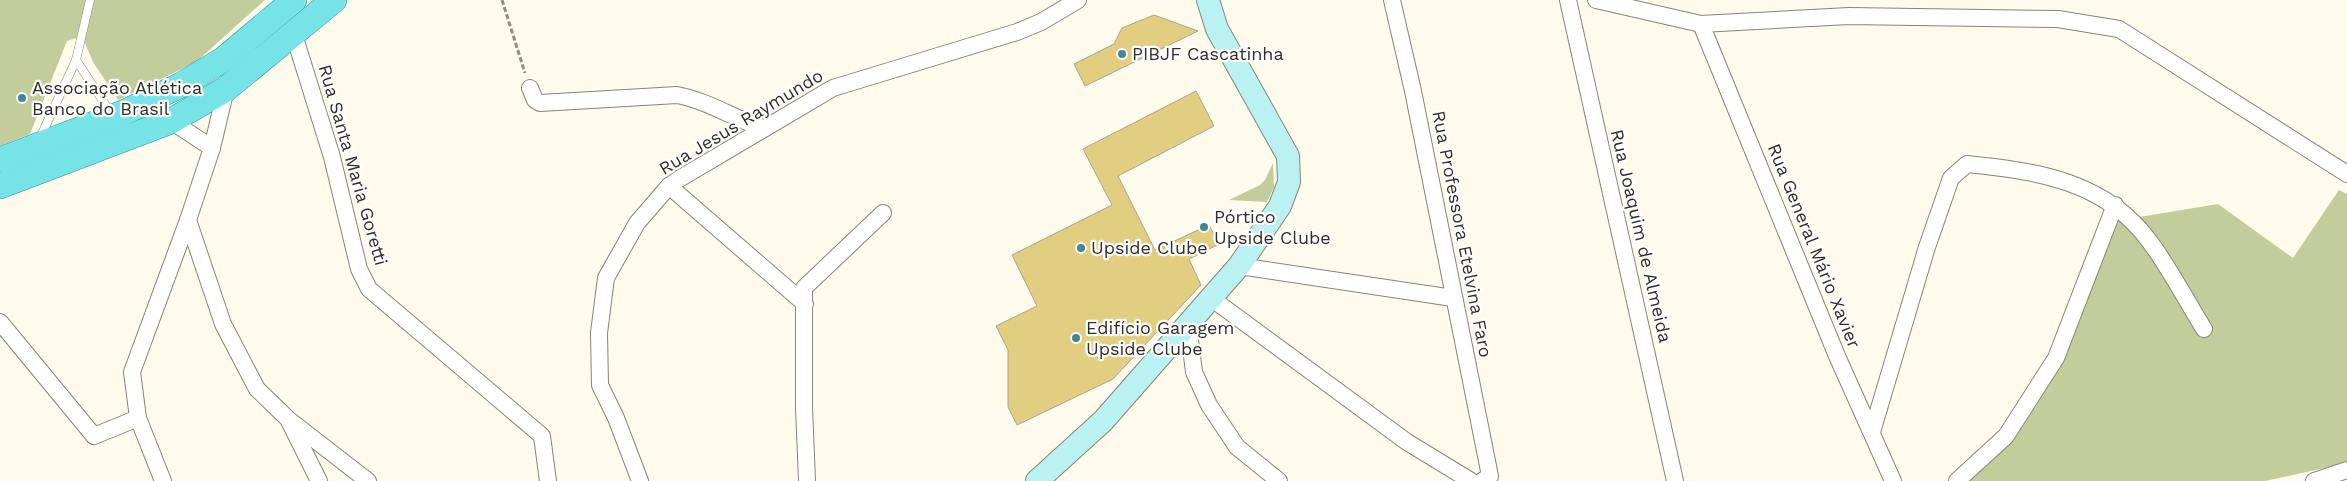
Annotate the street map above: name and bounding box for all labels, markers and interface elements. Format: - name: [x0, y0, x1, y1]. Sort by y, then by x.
- place label: PIBJF Cascatinha: [1132, 43, 1284, 64]
- marker: PIBJF Cascatinha: [1116, 48, 1128, 60]
- street label: Rua Santa Maria Goretti: [315, 62, 392, 268]
- street label: Rua Jesus Raymundo: [655, 64, 826, 179]
- place label: Associação Atlética Banco do Brasil: [32, 77, 202, 119]
- marker: Associação Atlética Banco do Brasil: [16, 92, 28, 104]
- street label: Rua Professora Etelvina Faro: [1428, 109, 1497, 359]
- street label: Rua Joaquim de Almeida: [1607, 127, 1676, 345]
- street label: Rua General Mário Xavier: [1764, 140, 1865, 351]
- place label: Pórtico Upside Clube: [1214, 206, 1331, 248]
- marker: Pórtico Upside Clube: [1198, 221, 1210, 233]
- place label: Upside Clube: [1091, 237, 1208, 258]
- marker: Upside Clube: [1075, 242, 1087, 254]
- place label: Edifício Garagem Upside Clube: [1086, 317, 1235, 359]
- marker: Edifício Garagem Upside Clube: [1070, 332, 1082, 344]

